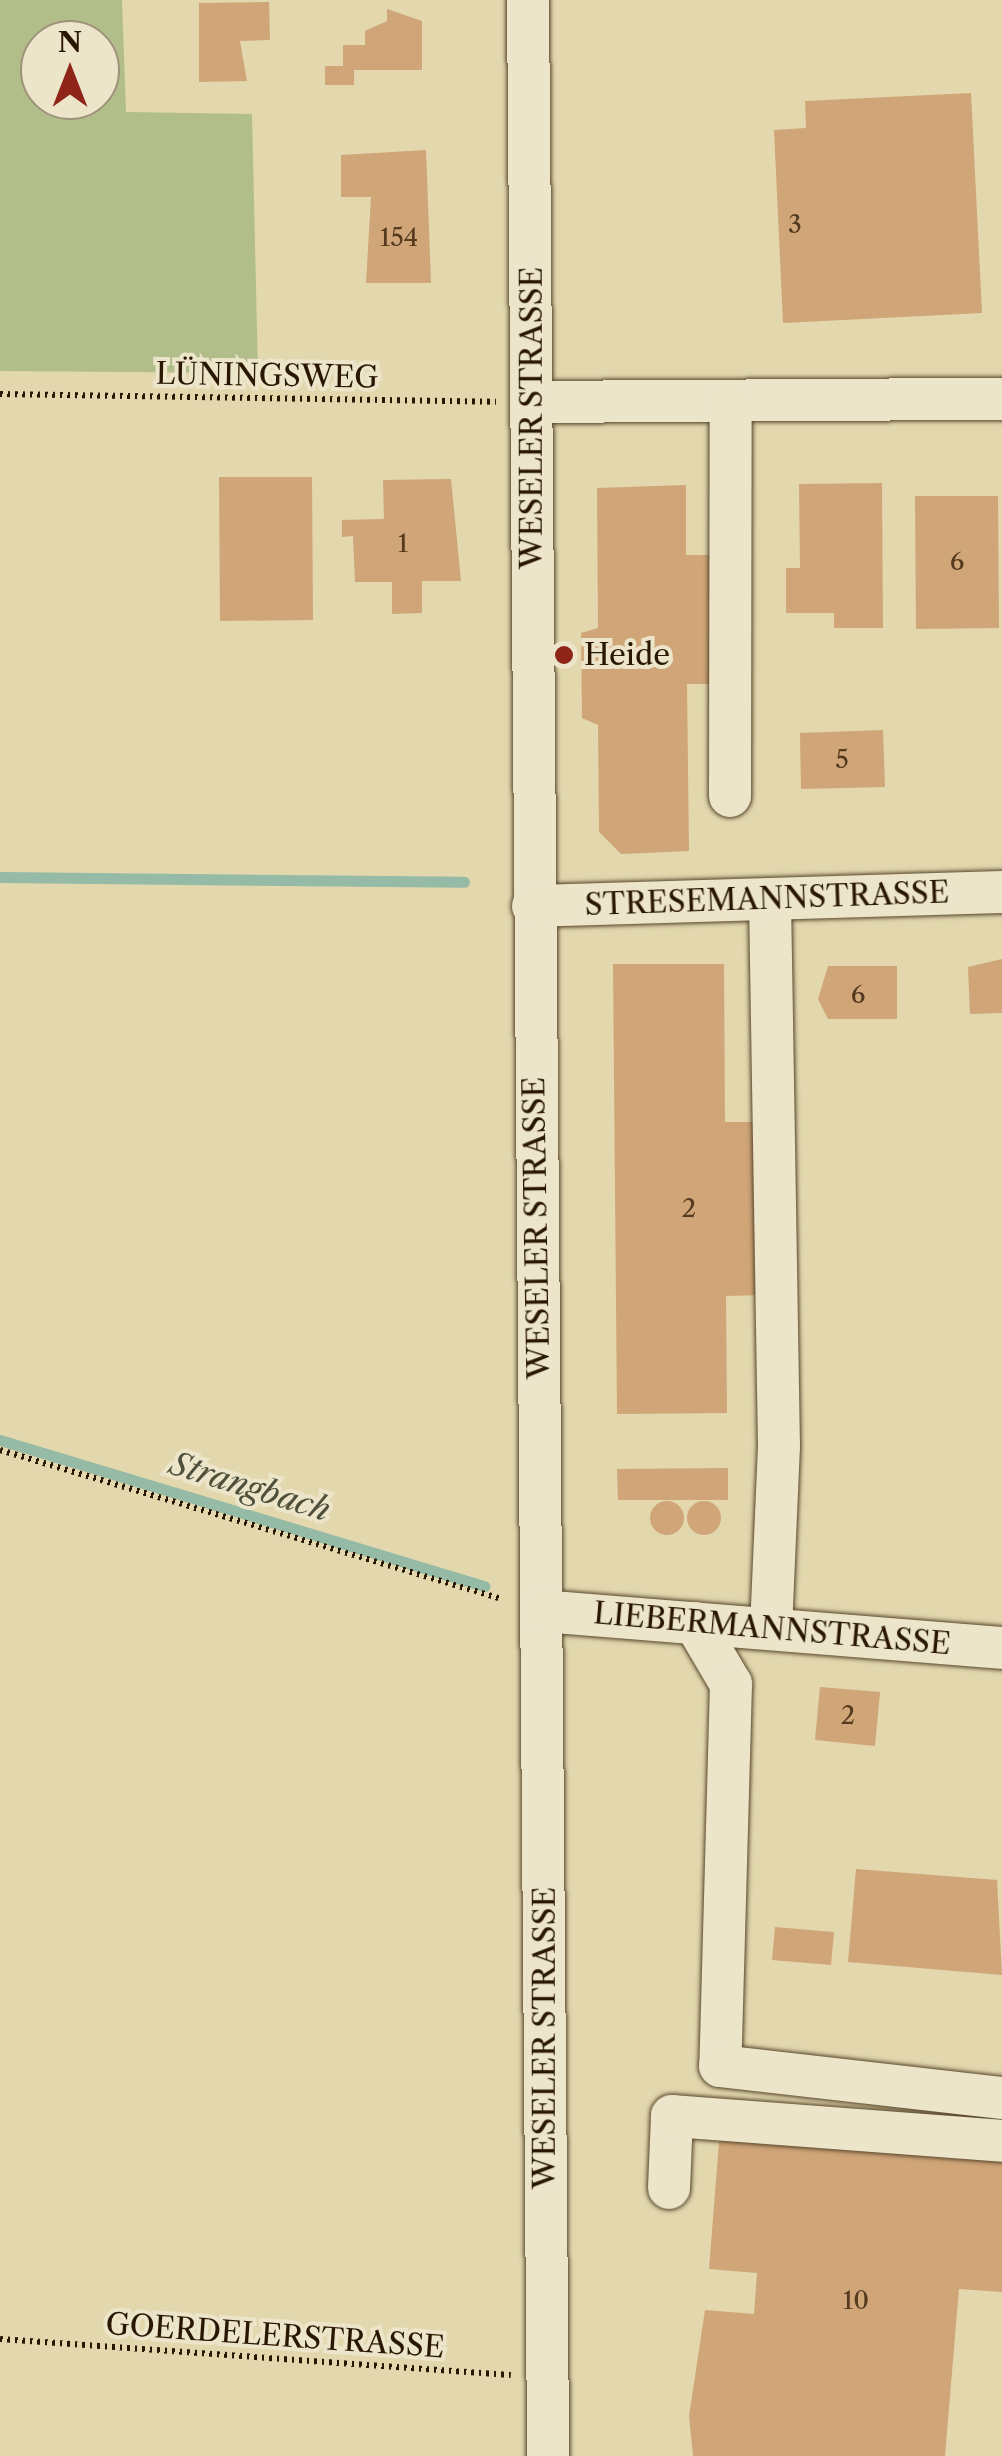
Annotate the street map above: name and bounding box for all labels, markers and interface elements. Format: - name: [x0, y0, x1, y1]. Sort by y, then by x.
- north arrow: [20, 20, 120, 120]
- text: N: [58, 25, 82, 59]
- house number: 3: [788, 210, 802, 240]
- house number: 154: [380, 223, 418, 253]
- street label: WESELER STRASSE: [514, 266, 550, 570]
- street label: LÜNINGSWEG: [155, 356, 379, 396]
- house number: 1: [398, 529, 408, 559]
- house number: 6: [950, 547, 964, 577]
- place label: Heide: [584, 637, 670, 673]
- marker: Heide: [553, 644, 575, 666]
- house number: 5: [835, 745, 849, 775]
- street label: STRESEMANNSTRASSE: [584, 875, 950, 923]
- house number: 6: [851, 980, 865, 1010]
- street label: WESELER STRASSE: [516, 1076, 558, 1380]
- house number: 2: [682, 1194, 696, 1224]
- water label: Strangbach: [165, 1444, 335, 1530]
- street label: LIEBERMANNSTRASSE: [592, 1595, 952, 1663]
- house number: 2: [841, 1701, 855, 1731]
- street label: WESELER STRASSE: [527, 1886, 563, 2190]
- house number: 10: [843, 2286, 869, 2316]
- street label: GOERDELERSTRASSE: [104, 2306, 446, 2366]

